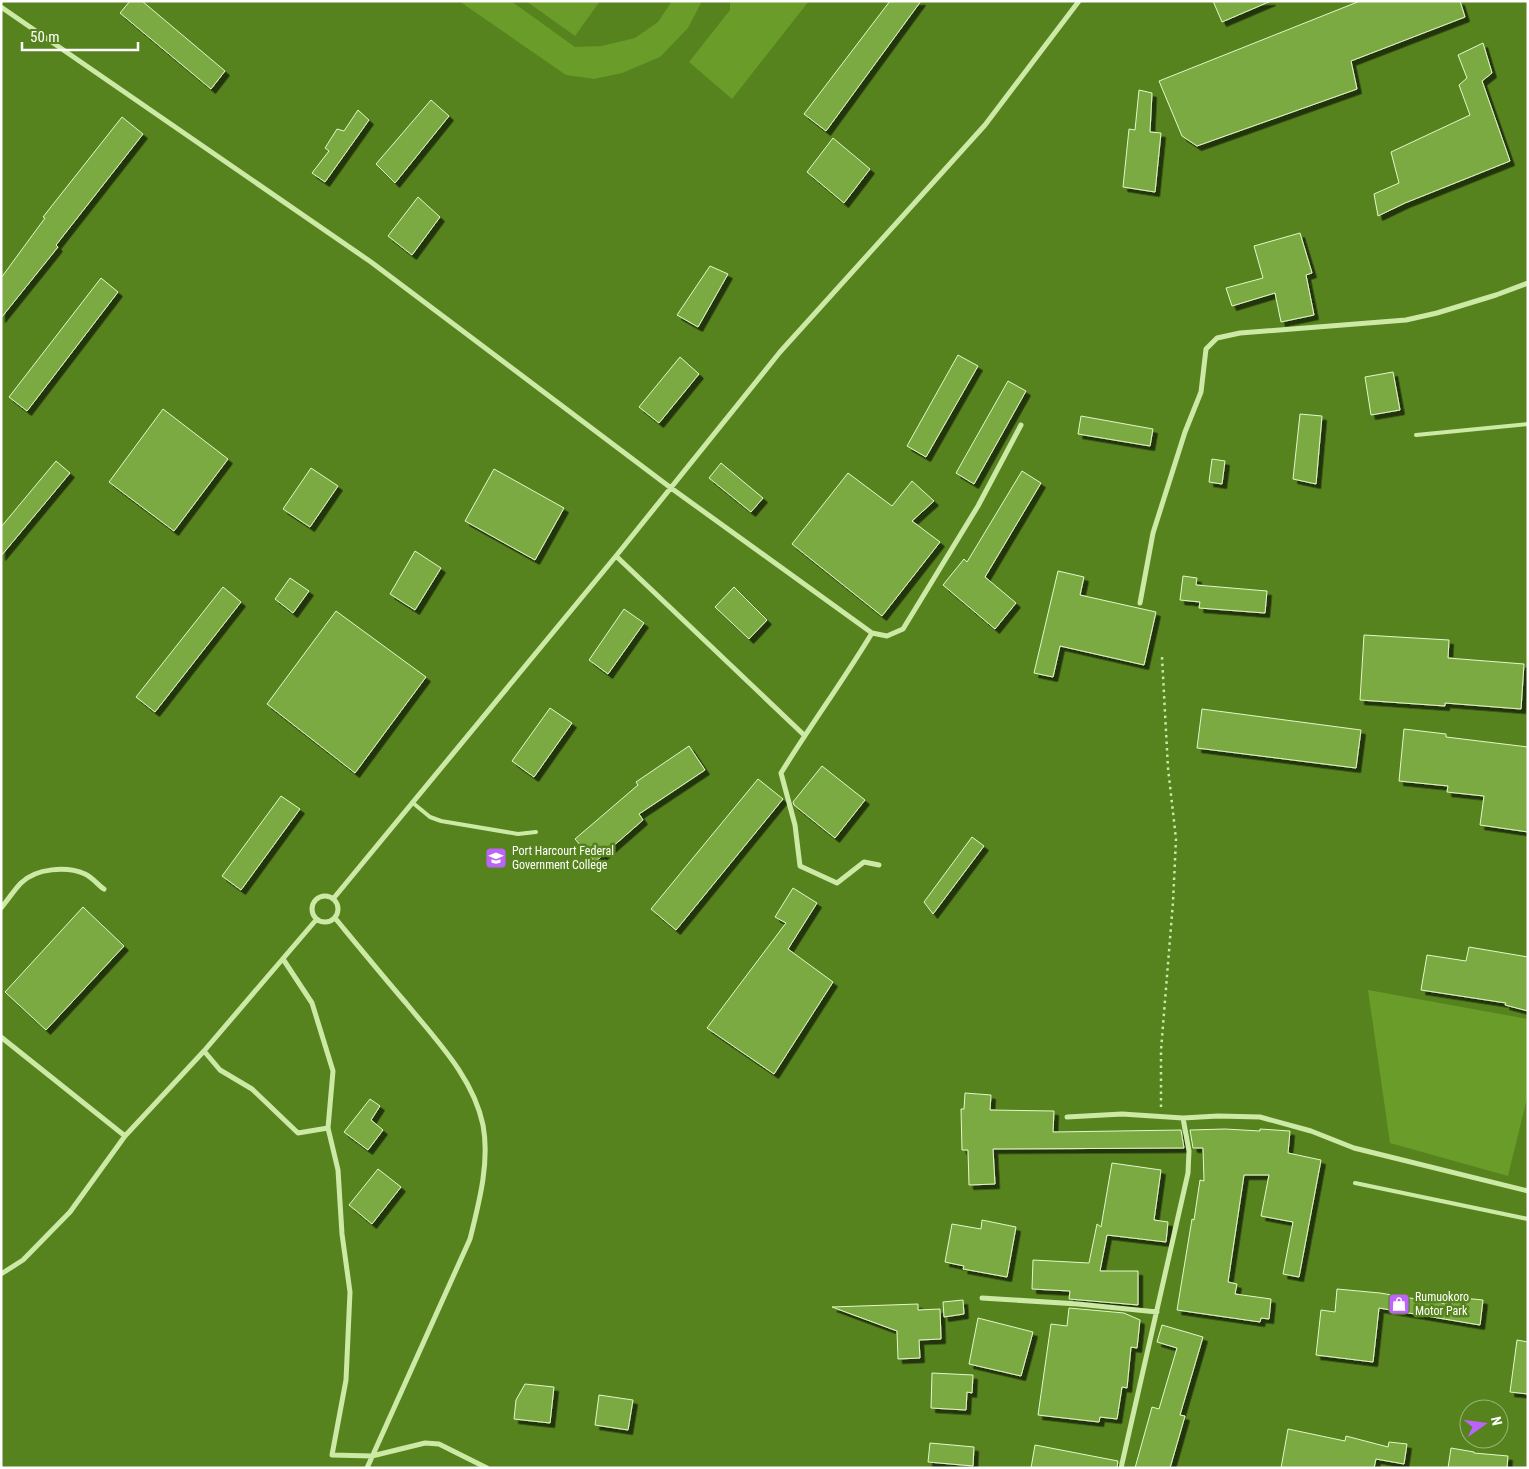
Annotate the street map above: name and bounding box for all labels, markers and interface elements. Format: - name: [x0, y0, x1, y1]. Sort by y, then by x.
- scale bar: [22, 20, 139, 52]
- text: 50 m: [30, 28, 60, 46]
- place label: Port Harcourt Federal Government College: [512, 844, 614, 872]
- school or university icon: Port Harcourt Federal Government College: [484, 846, 508, 870]
- place label: Rumuokoro Motor Park: [1415, 1290, 1469, 1318]
- shop icon: Rumuokoro Motor Park: [1387, 1292, 1411, 1316]
- north arrow: [1459, 1399, 1509, 1449]
- text: N: [1488, 1415, 1505, 1427]

